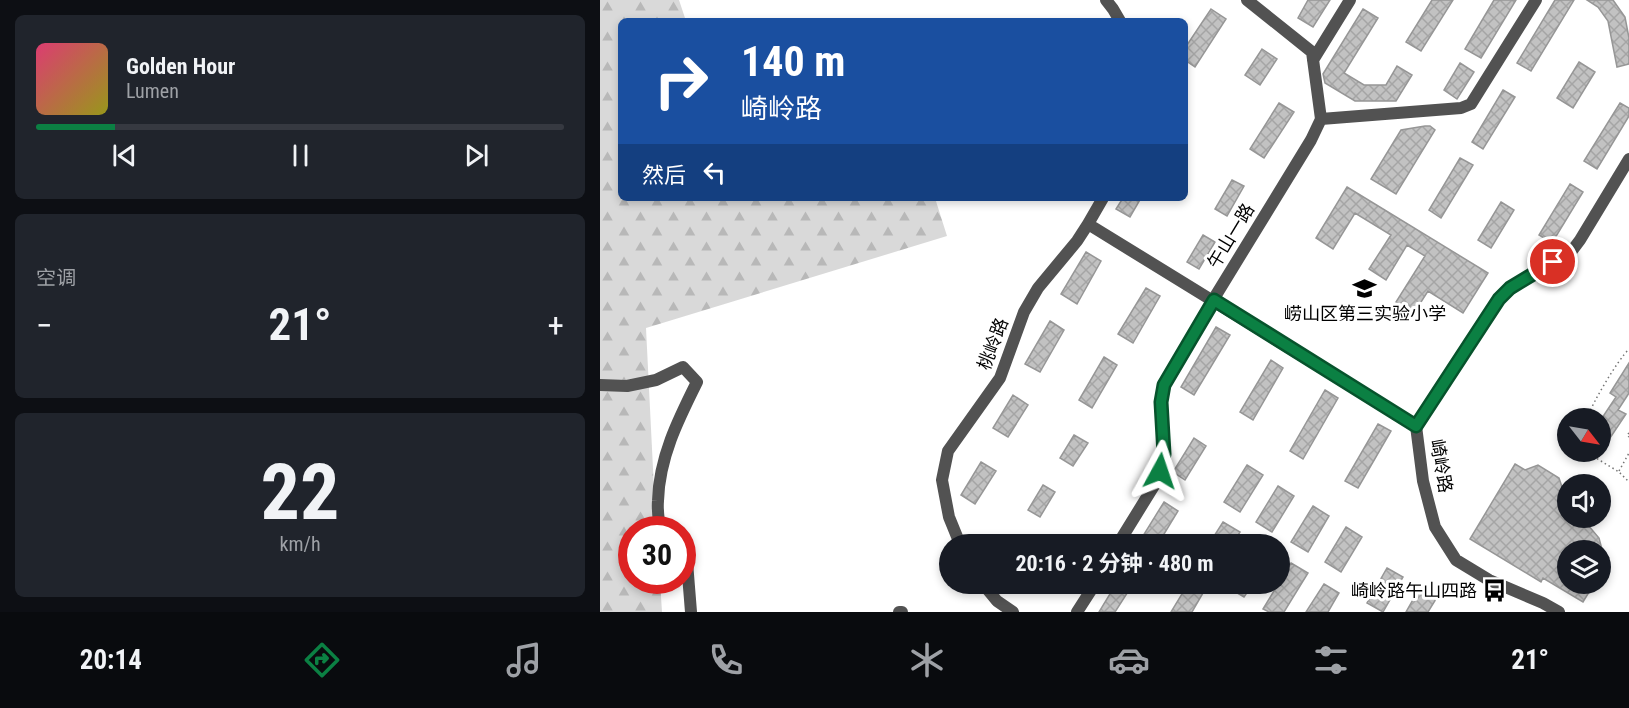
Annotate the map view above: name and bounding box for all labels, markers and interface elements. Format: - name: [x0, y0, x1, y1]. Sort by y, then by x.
- text: 140 m: [741, 37, 846, 86]
- icon: right: [642, 42, 720, 120]
- text: Golden Hour: [126, 54, 235, 79]
- text: Lumen: [126, 79, 179, 103]
- text: 崎岭路: [741, 93, 822, 125]
- icon: previous: [108, 139, 141, 172]
- icon: pause: [284, 139, 317, 172]
- icon: next: [460, 139, 493, 172]
- icon: left: [698, 156, 731, 189]
- text: 然后: [642, 163, 686, 188]
- street label: 午山一路: [1203, 199, 1258, 272]
- pin: [1527, 236, 1578, 287]
- icon: arrive: [1536, 245, 1569, 278]
- text: 空调: [36, 266, 76, 290]
- school or university icon: 崂山区第三实验小学: [1352, 275, 1378, 301]
- text: 21°: [269, 298, 332, 351]
- place label: 崂山区第三实验小学: [1284, 303, 1446, 324]
- text: −: [36, 306, 53, 345]
- text: +: [548, 306, 564, 345]
- street label: 桃岭路: [973, 315, 1012, 373]
- north arrow: [1557, 408, 1611, 462]
- map controls: [1557, 408, 1611, 594]
- street label: 崎岭路: [1426, 438, 1457, 494]
- position arrow: [1128, 439, 1192, 503]
- text: 22: [261, 447, 339, 538]
- button: sound: [1557, 474, 1611, 528]
- speed limit sign: 30: [618, 516, 696, 594]
- text: km/h: [279, 532, 321, 556]
- button: layers: [1557, 540, 1611, 594]
- text: 20:16 · 2 分钟 · 480 m: [1015, 551, 1214, 576]
- bus stop icon: 崎岭路午山四路: [1482, 578, 1508, 604]
- place label: 崎岭路午山四路: [1351, 580, 1477, 601]
- icon: directions: [301, 639, 343, 681]
- icon: music: [503, 639, 545, 681]
- icon: phone: [705, 639, 747, 681]
- icon: climate: [906, 639, 948, 681]
- icon: car: [1108, 639, 1150, 681]
- icon: filters: [1310, 639, 1352, 681]
- text: 20:14: [80, 644, 142, 676]
- text: 21°: [1511, 644, 1549, 676]

